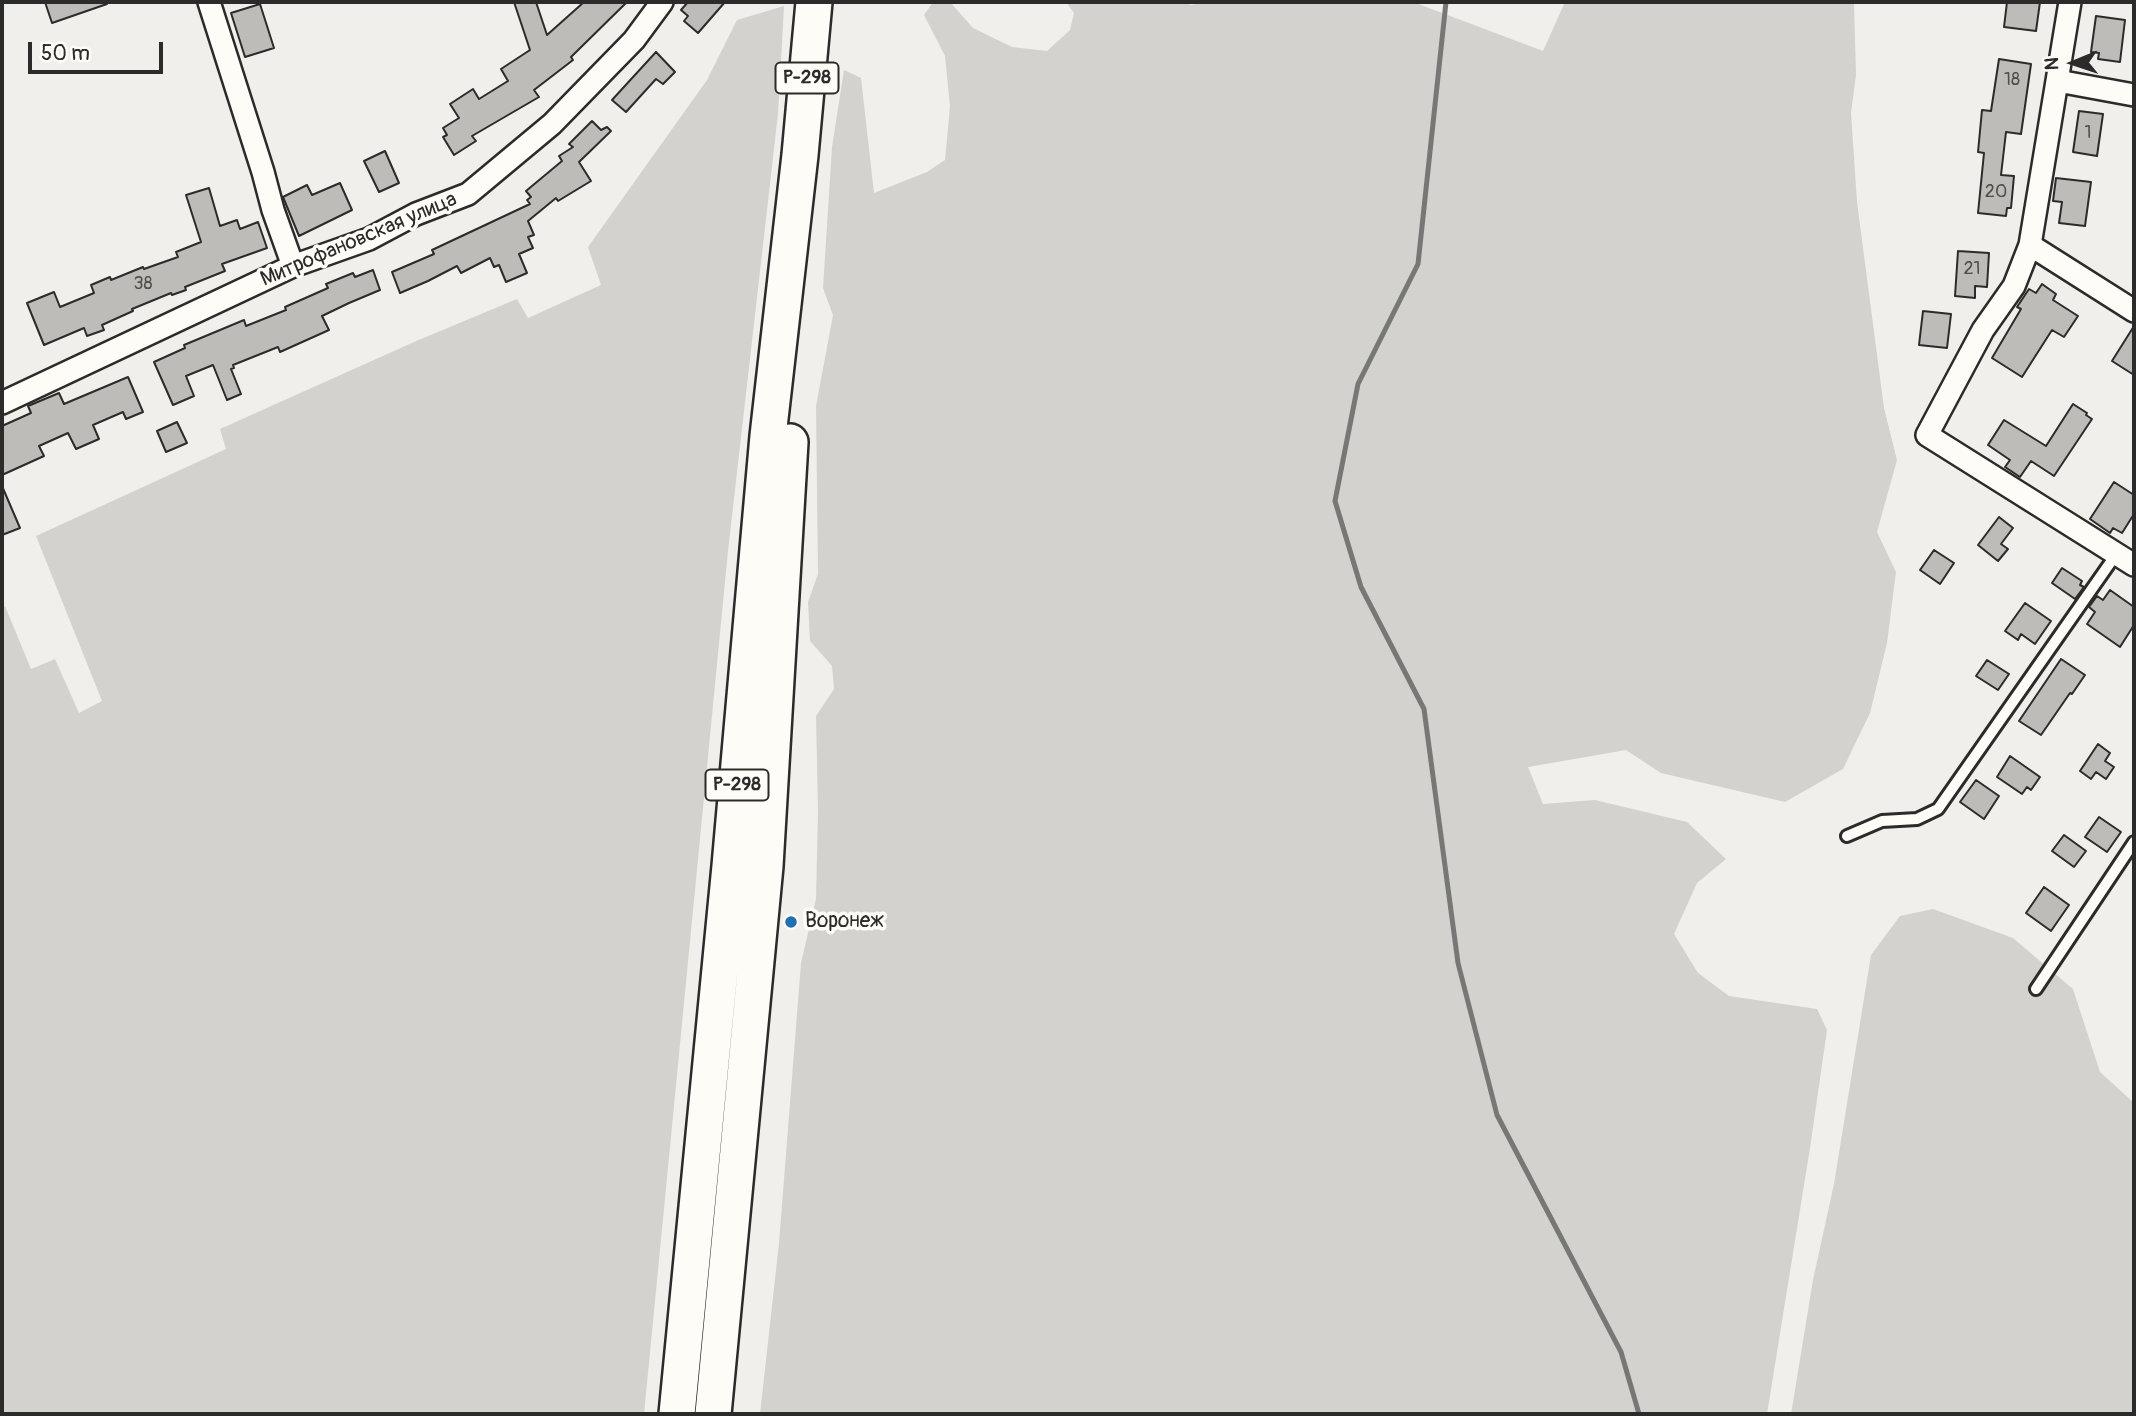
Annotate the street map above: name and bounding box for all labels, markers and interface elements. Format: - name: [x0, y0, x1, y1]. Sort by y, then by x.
- scale bar: [32, 28, 166, 72]
- north arrow: [2038, 28, 2108, 98]
- text: 50 m: [41, 40, 90, 67]
- text: N: [2040, 57, 2064, 71]
- road number: Р-298: [776, 62, 838, 94]
- house number: 18: [2004, 69, 2020, 91]
- house number: 1: [2084, 122, 2092, 144]
- house number: 20: [1985, 181, 2007, 203]
- street label: Митрофановская улица: [257, 187, 461, 293]
- house number: 21: [1963, 258, 1981, 280]
- house number: 38: [133, 273, 153, 295]
- road number: Р-298: [706, 770, 768, 800]
- place label: Воронеж: [805, 909, 884, 935]
- marker: Воронеж: [783, 914, 799, 930]

